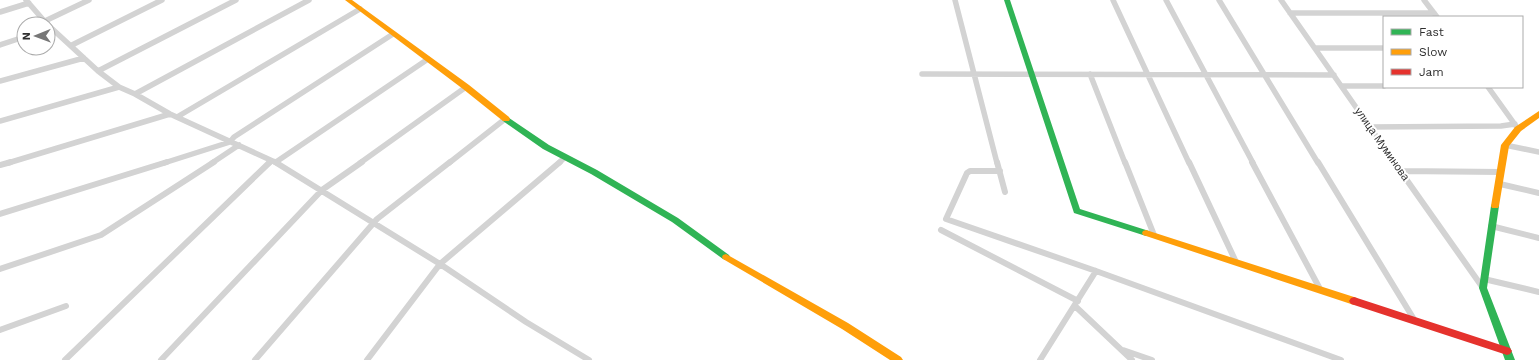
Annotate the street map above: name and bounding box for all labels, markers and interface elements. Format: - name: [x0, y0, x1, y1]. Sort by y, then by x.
- north arrow: [16, 16, 56, 56]
- legend: [1383, 16, 1523, 88]
- text: Fast: [1419, 25, 1444, 39]
- text: N: [20, 32, 33, 40]
- text: Slow: [1419, 45, 1447, 59]
- text: Jam: [1419, 65, 1444, 79]
- street label: улица Муминова: [1352, 105, 1413, 184]

